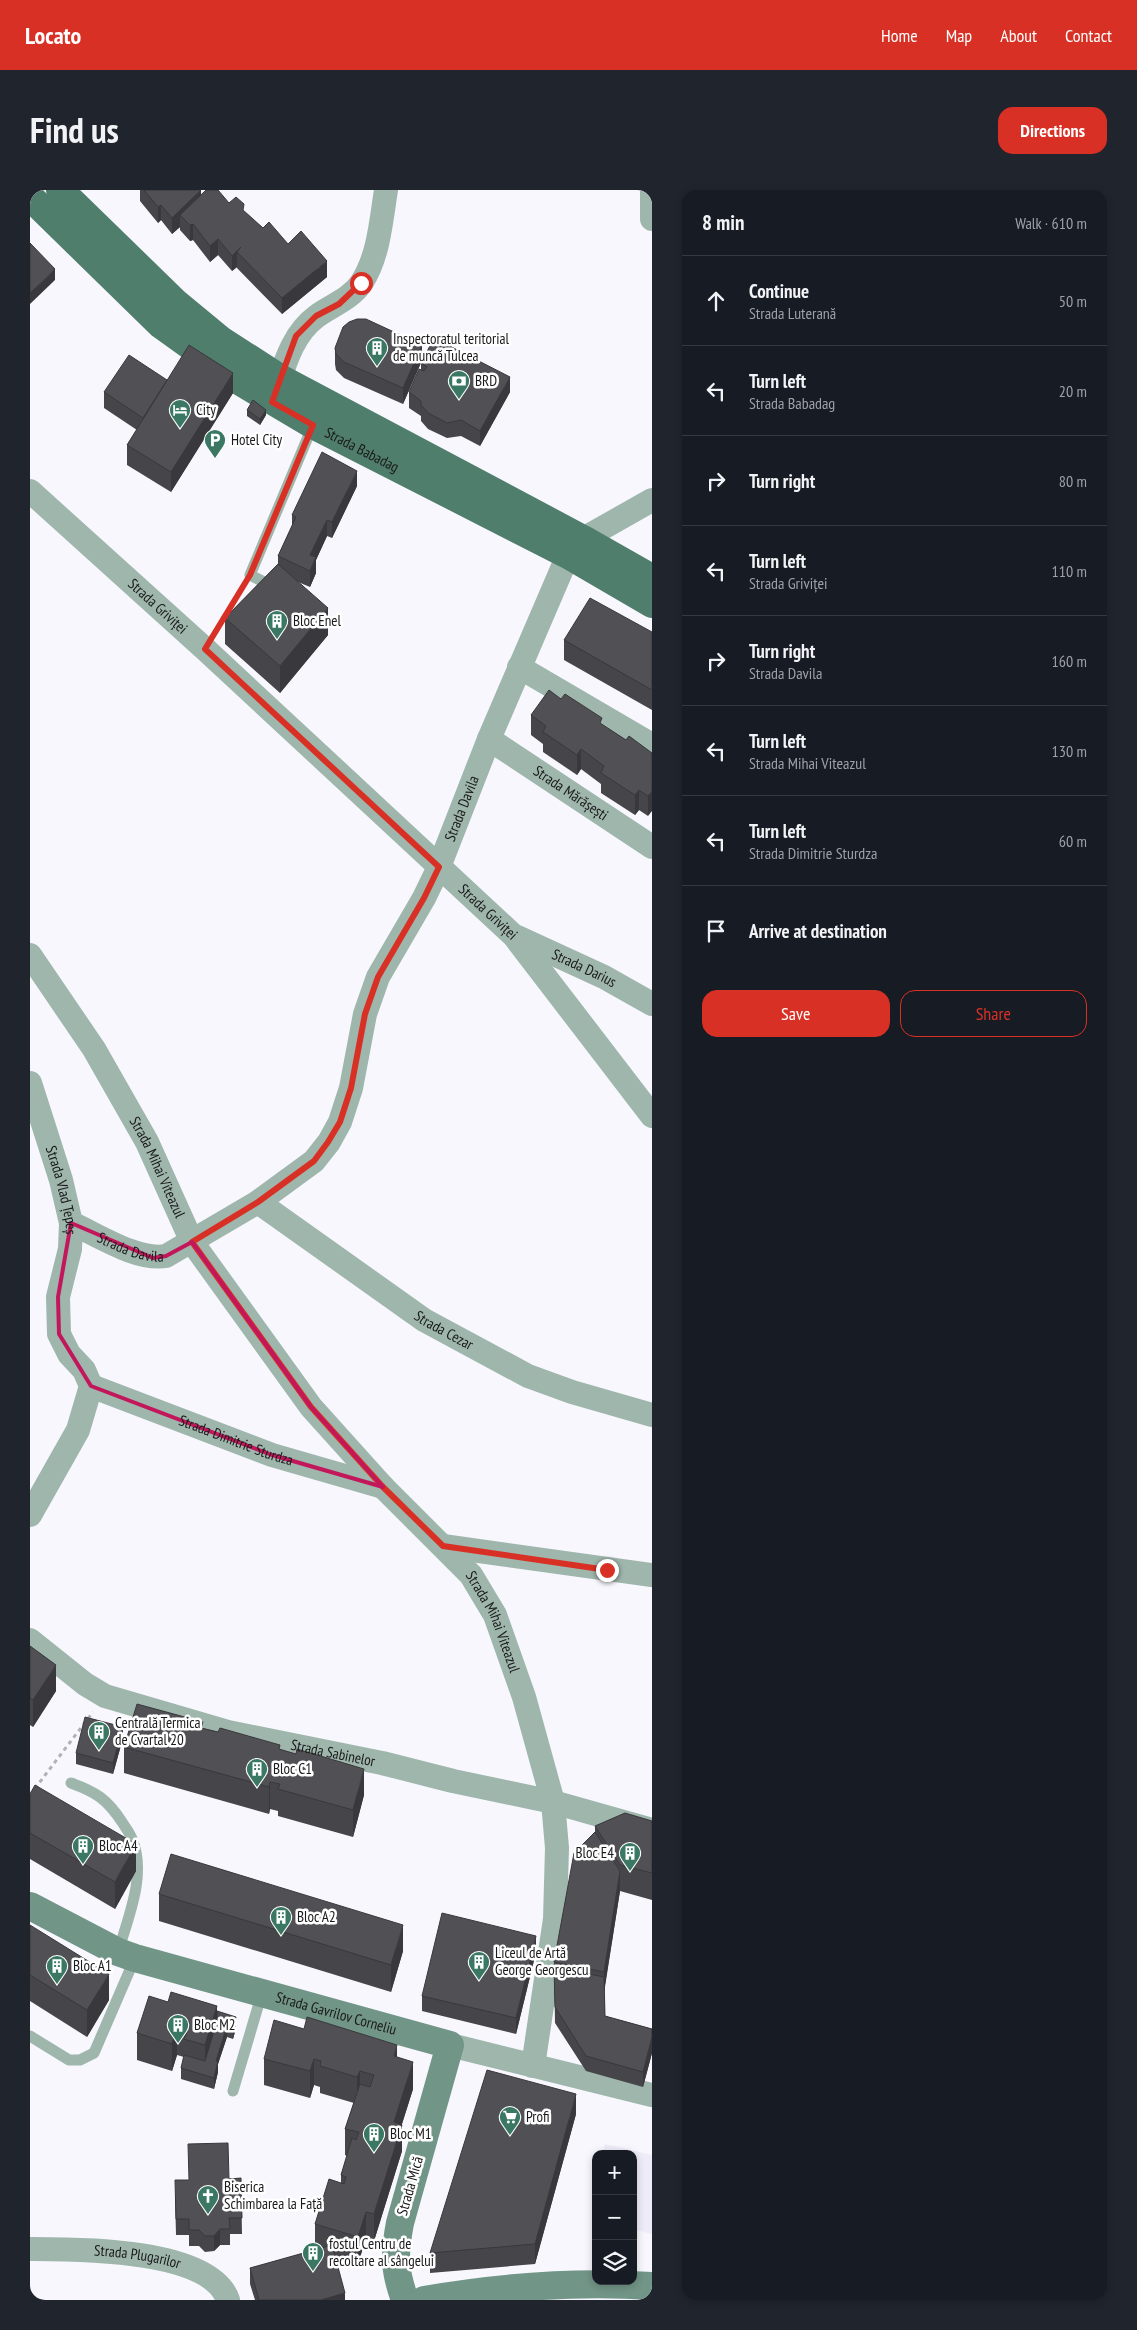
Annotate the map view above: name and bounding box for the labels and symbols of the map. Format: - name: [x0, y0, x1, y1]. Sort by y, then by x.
- route start: [350, 272, 373, 295]
- place label: Inspectoratul teritorial de muncă Tulcea: [393, 329, 509, 365]
- building icon: Inspectoratul teritorial de muncă Tulcea: [365, 336, 389, 367]
- bank icon: BRD: [447, 369, 471, 400]
- place label: BRD: [475, 371, 497, 390]
- hotel icon: City: [168, 398, 192, 429]
- place label: City: [196, 400, 216, 419]
- street label: Strada Babadag: [322, 423, 402, 476]
- parking icon: Hotel City: [203, 428, 227, 459]
- place label: Hotel City: [231, 430, 283, 449]
- street label: Strada Griviței: [124, 574, 192, 638]
- building icon: Bloc Enel: [265, 609, 289, 640]
- place label: Bloc Enel: [293, 611, 341, 630]
- street label: Strada Mărășești: [530, 761, 612, 824]
- street label: Strada Davila: [440, 773, 483, 844]
- street label: Strada Griviței: [455, 879, 522, 944]
- street label: Strada Darius: [549, 944, 620, 991]
- street label: Strada Mihai Viteazul: [125, 1113, 190, 1221]
- street label: Strada Vlad Țepeș: [42, 1143, 81, 1235]
- street label: Strada Davila: [94, 1228, 164, 1266]
- street label: Strada Cezar: [411, 1306, 478, 1354]
- street label: Strada Dimitrie Sturdza: [176, 1410, 296, 1470]
- route end: [596, 1559, 619, 1582]
- street label: Strada Mihai Viteazul: [462, 1567, 525, 1675]
- place label: Centrală Termica de Cvartal 20: [115, 1713, 201, 1749]
- building icon: Centrală Termica de Cvartal 20: [87, 1720, 111, 1751]
- street label: Strada Sabinelor: [289, 1735, 378, 1771]
- building icon: Bloc C1: [245, 1757, 269, 1788]
- place label: Bloc C1: [273, 1759, 312, 1778]
- building icon: Bloc A4: [71, 1834, 95, 1865]
- place label: Bloc A4: [99, 1836, 138, 1855]
- building icon: Bloc E4: [618, 1841, 642, 1872]
- place label: Bloc E4: [576, 1843, 614, 1862]
- building icon: Bloc A2: [269, 1905, 293, 1936]
- place label: Bloc A2: [297, 1907, 336, 1926]
- place label: Liceul de Artă George Georgescu: [495, 1943, 589, 1979]
- building icon: Liceul de Artă George Georgescu: [467, 1950, 491, 1981]
- building icon: Bloc A1: [45, 1954, 69, 1985]
- place label: Bloc A1: [73, 1956, 112, 1975]
- street label: Strada Gavrilov Corneliu: [274, 1987, 399, 2039]
- building icon: Bloc M2: [166, 2013, 190, 2044]
- place label: Bloc M2: [194, 2015, 236, 2034]
- supermarket icon: Profi: [498, 2105, 522, 2136]
- place label: Profi: [526, 2107, 550, 2126]
- building icon: Bloc M1: [362, 2122, 386, 2153]
- place label: Bloc M1: [390, 2124, 432, 2143]
- street label: Strada Mică: [392, 2154, 427, 2218]
- place label: Biserica Schimbarea la Față: [224, 2177, 322, 2213]
- church icon: Biserica Schimbarea la Față: [196, 2184, 220, 2215]
- place label: fostul Centru de recoltare al sângelui: [329, 2234, 434, 2270]
- street label: Strada Plugarilor: [94, 2240, 184, 2273]
- building icon: fostul Centru de recoltare al sângelui: [301, 2241, 325, 2272]

